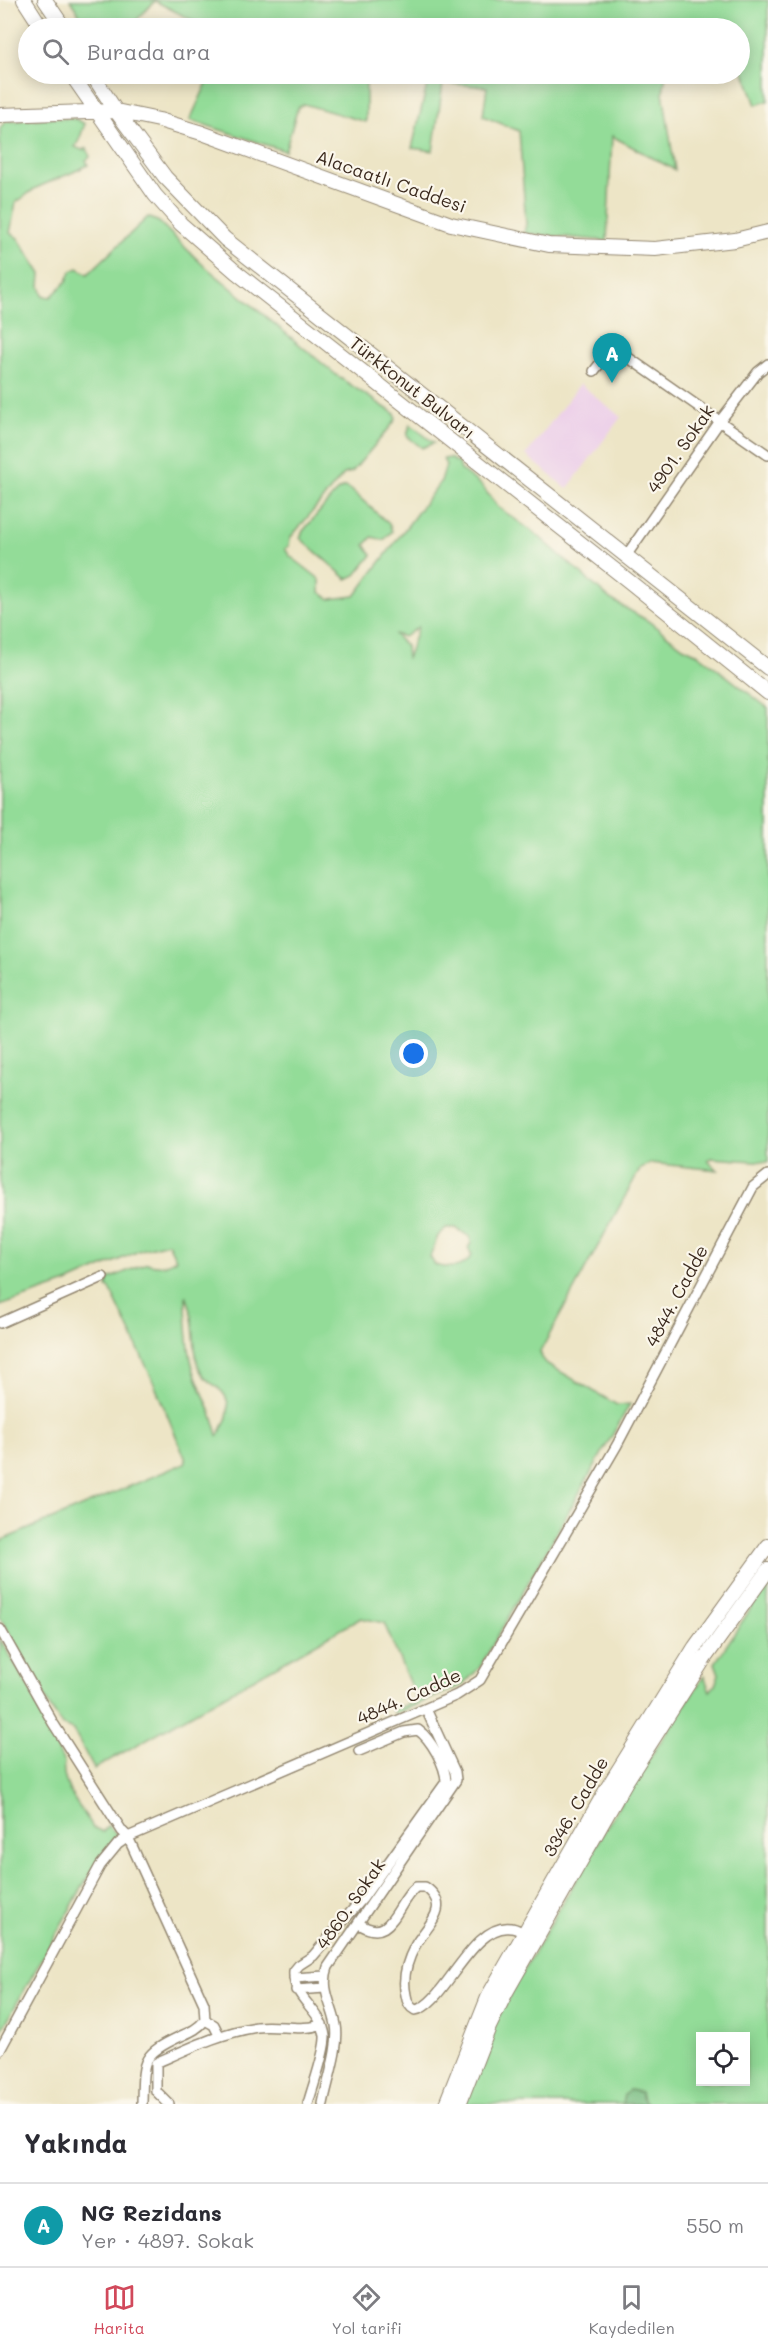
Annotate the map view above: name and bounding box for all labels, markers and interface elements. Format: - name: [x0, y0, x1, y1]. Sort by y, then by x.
- search box: [18, 18, 750, 84]
- icon: search: [39, 35, 72, 68]
- text: Burada ara: [87, 37, 211, 66]
- street label: Alacaatlı Caddesi: [313, 144, 470, 218]
- street label: Türkkonut Bulvarı: [345, 331, 480, 444]
- pin: A: [592, 334, 632, 383]
- street label: 4901. Sokak: [641, 400, 719, 497]
- your location: [399, 1039, 428, 1068]
- street label: 4844. Cadde: [639, 1241, 713, 1350]
- street label: 4844. Cadde: [353, 1662, 465, 1730]
- street label: 3346. Cadde: [537, 1752, 613, 1861]
- street label: 4860. Sokak: [310, 1853, 390, 1954]
- map controls: [696, 2032, 750, 2086]
- button: locate: [696, 2032, 750, 2086]
- text: Yakında: [24, 2126, 127, 2160]
- text: NG Rezidans: [81, 2198, 222, 2227]
- text: A: [37, 2212, 50, 2238]
- text: 550 m: [686, 2212, 744, 2238]
- text: Yer · 4897. Sokak: [81, 2227, 254, 2253]
- tab: Harita: [93, 2281, 145, 2338]
- tab: Yol tarifi: [332, 2281, 402, 2338]
- tab: Kaydedilen: [589, 2281, 675, 2338]

